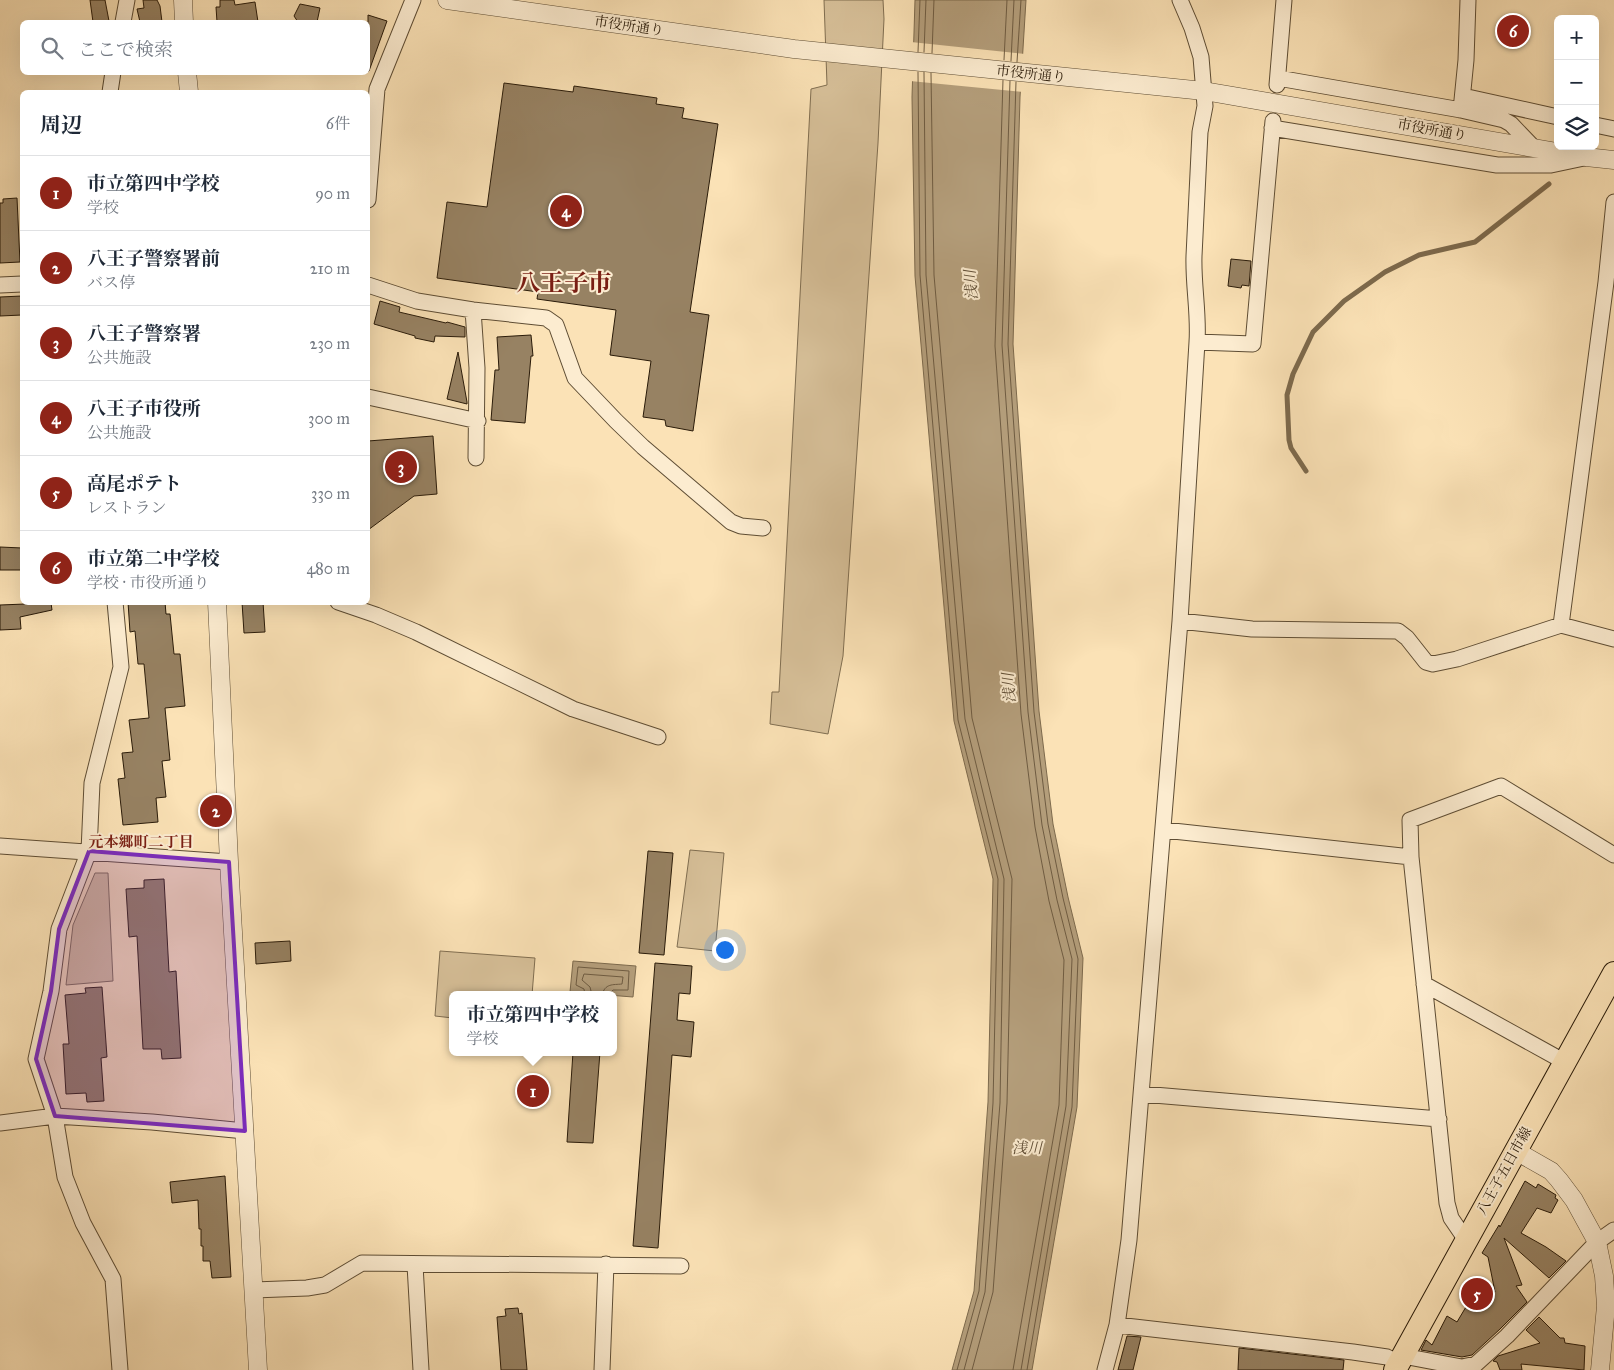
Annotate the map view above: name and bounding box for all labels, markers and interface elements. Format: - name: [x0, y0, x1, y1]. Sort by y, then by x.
- pin: 6: [1497, 12, 1529, 50]
- street label: 市役所通り: [593, 13, 665, 39]
- map controls: [1554, 15, 1599, 150]
- button: +: [1554, 15, 1599, 60]
- search box: [20, 20, 370, 75]
- icon: search: [38, 34, 66, 62]
- text: ここで検索: [78, 38, 173, 61]
- button: −: [1554, 60, 1599, 105]
- street label: 市役所通り: [995, 62, 1067, 86]
- button: layers: [1554, 105, 1599, 150]
- text: 周辺: [40, 112, 82, 138]
- text: 6件: [326, 114, 350, 133]
- street label: 市役所通り: [1396, 116, 1468, 144]
- text: 市立第四中学校: [87, 172, 220, 195]
- text: 1: [53, 184, 59, 203]
- text: 90 m: [315, 184, 350, 203]
- pin: 4: [550, 192, 582, 230]
- text: 学校: [87, 198, 119, 217]
- text: 八王子警察署前: [87, 247, 220, 270]
- text: 2: [52, 259, 60, 278]
- text: 210 m: [310, 259, 350, 278]
- water label: 浅川: [961, 267, 981, 301]
- district label: 八王子市: [516, 268, 612, 298]
- text: バス停: [87, 273, 135, 292]
- text: 八王子警察署: [87, 322, 201, 345]
- text: 3: [53, 334, 59, 353]
- text: 230 m: [310, 334, 350, 353]
- text: 公共施設: [87, 348, 151, 367]
- text: 八王子市役所: [87, 397, 201, 420]
- text: 4: [52, 409, 60, 428]
- text: 300 m: [308, 409, 350, 428]
- text: 公共施設: [87, 423, 151, 442]
- pin: 3: [385, 448, 417, 486]
- text: 高尾ポテト: [87, 472, 182, 495]
- text: 5: [52, 484, 60, 503]
- text: 330 m: [311, 484, 350, 503]
- text: レストラン: [87, 498, 167, 517]
- text: 市立第二中学校: [87, 547, 220, 570]
- text: 6: [52, 559, 60, 578]
- text: 480 m: [306, 559, 350, 578]
- text: 学校 · 市役所通り: [87, 573, 209, 592]
- water label: 浅川: [999, 670, 1019, 704]
- pin: 2: [200, 792, 232, 830]
- district label: 元本郷町二丁目: [88, 833, 194, 851]
- your location: [712, 937, 738, 963]
- popup: [449, 991, 617, 1056]
- text: 市立第四中学校: [466, 1003, 600, 1026]
- text: 学校: [466, 1029, 499, 1048]
- pin: 1: [517, 1072, 549, 1110]
- street label: 八王子五日市線: [1473, 1124, 1535, 1218]
- water label: 浅川: [1012, 1139, 1044, 1157]
- pin: 5: [1461, 1275, 1493, 1313]

